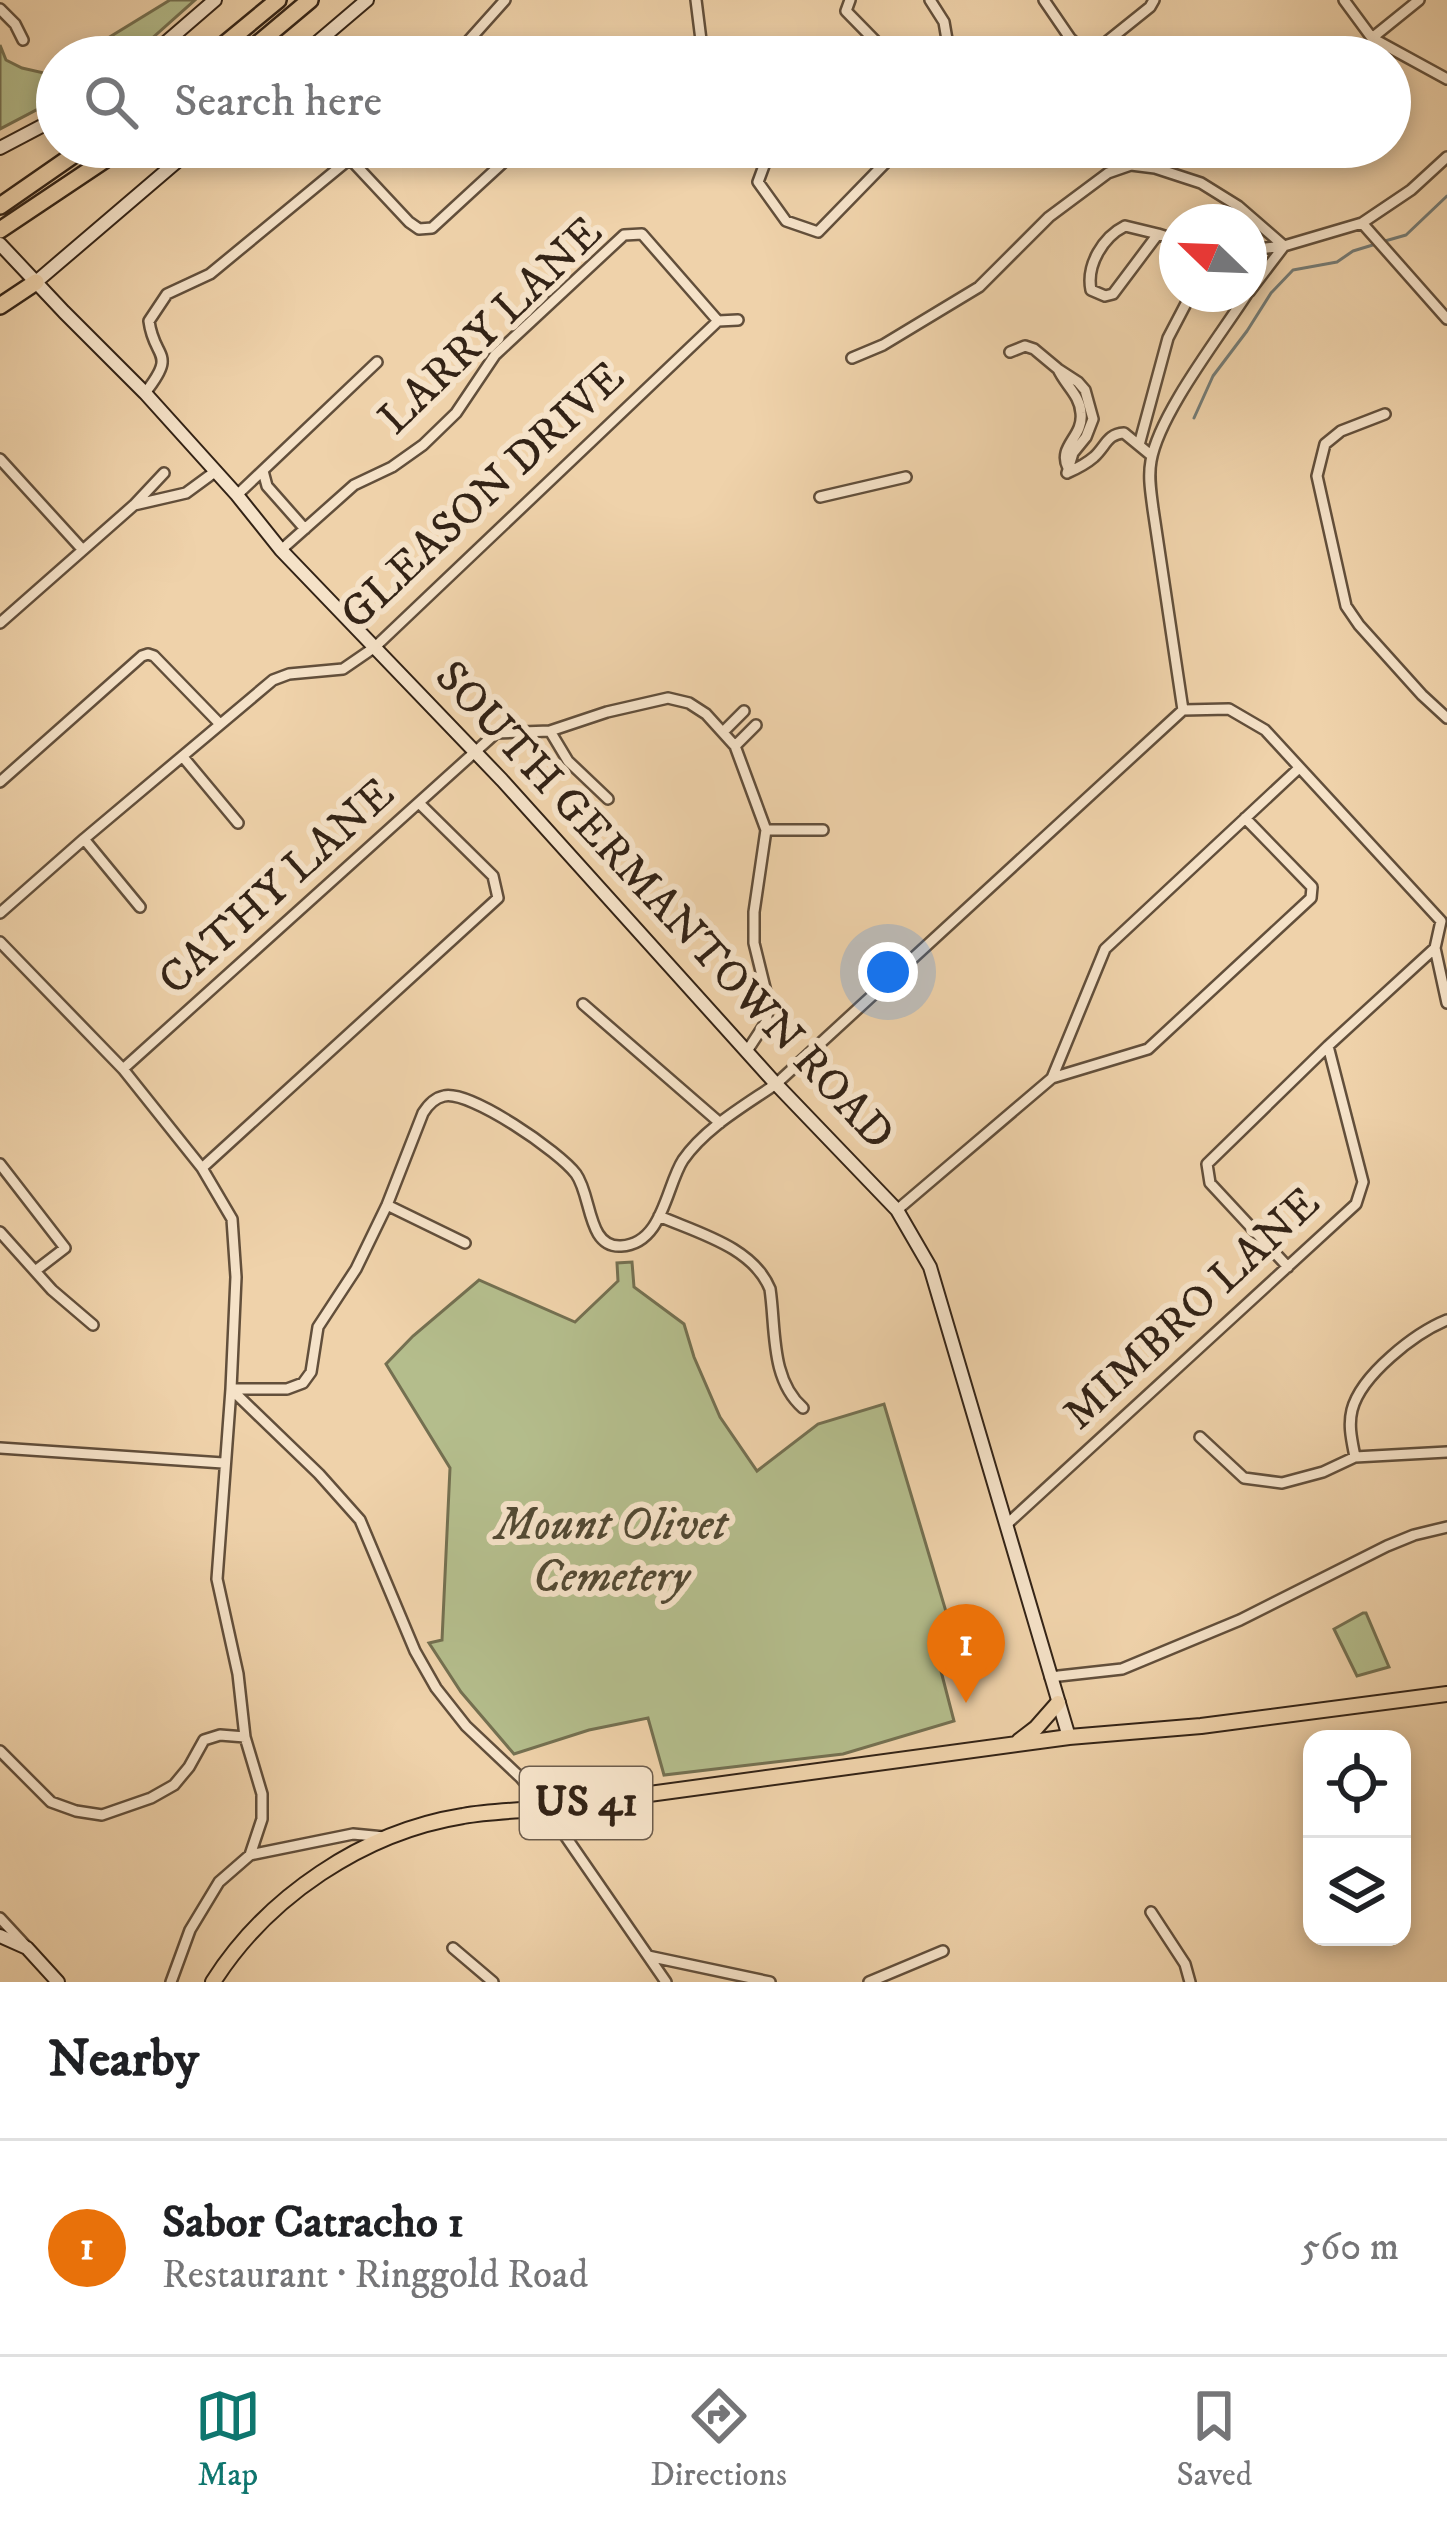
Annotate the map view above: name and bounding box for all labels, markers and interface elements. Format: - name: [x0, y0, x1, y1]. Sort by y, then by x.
- search box: [36, 36, 1411, 168]
- icon: search: [78, 69, 144, 135]
- text: Search here: [174, 74, 382, 130]
- north arrow: [1159, 204, 1267, 312]
- street label: LARRY LANE: [367, 205, 615, 447]
- street label: GLEASON DRIVE: [329, 350, 637, 642]
- street label: SOUTH GERMANTOWN ROAD: [423, 650, 905, 1162]
- street label: CATHY LANE: [147, 766, 407, 1008]
- your location: [858, 942, 918, 1002]
- street label: MIMBRO LANE: [1052, 1176, 1332, 1442]
- park label: Mount Olivet Cemetery: [492, 1498, 730, 1606]
- pin: 1: [927, 1604, 1005, 1703]
- map controls: [1303, 1730, 1411, 1946]
- button: locate: [1303, 1730, 1411, 1838]
- road number: US 41: [520, 1767, 652, 1839]
- button: layers: [1303, 1838, 1411, 1946]
- text: Nearby: [48, 2028, 199, 2092]
- text: Sabor Catracho 1: [162, 2195, 464, 2251]
- text: 1: [80, 2223, 94, 2272]
- text: 560 m: [1301, 2223, 1399, 2272]
- text: Restaurant · Ringgold Road: [162, 2251, 588, 2300]
- tab: Map: [195, 2383, 261, 2496]
- tab: Directions: [650, 2383, 787, 2496]
- tab: Saved: [1176, 2383, 1252, 2496]

